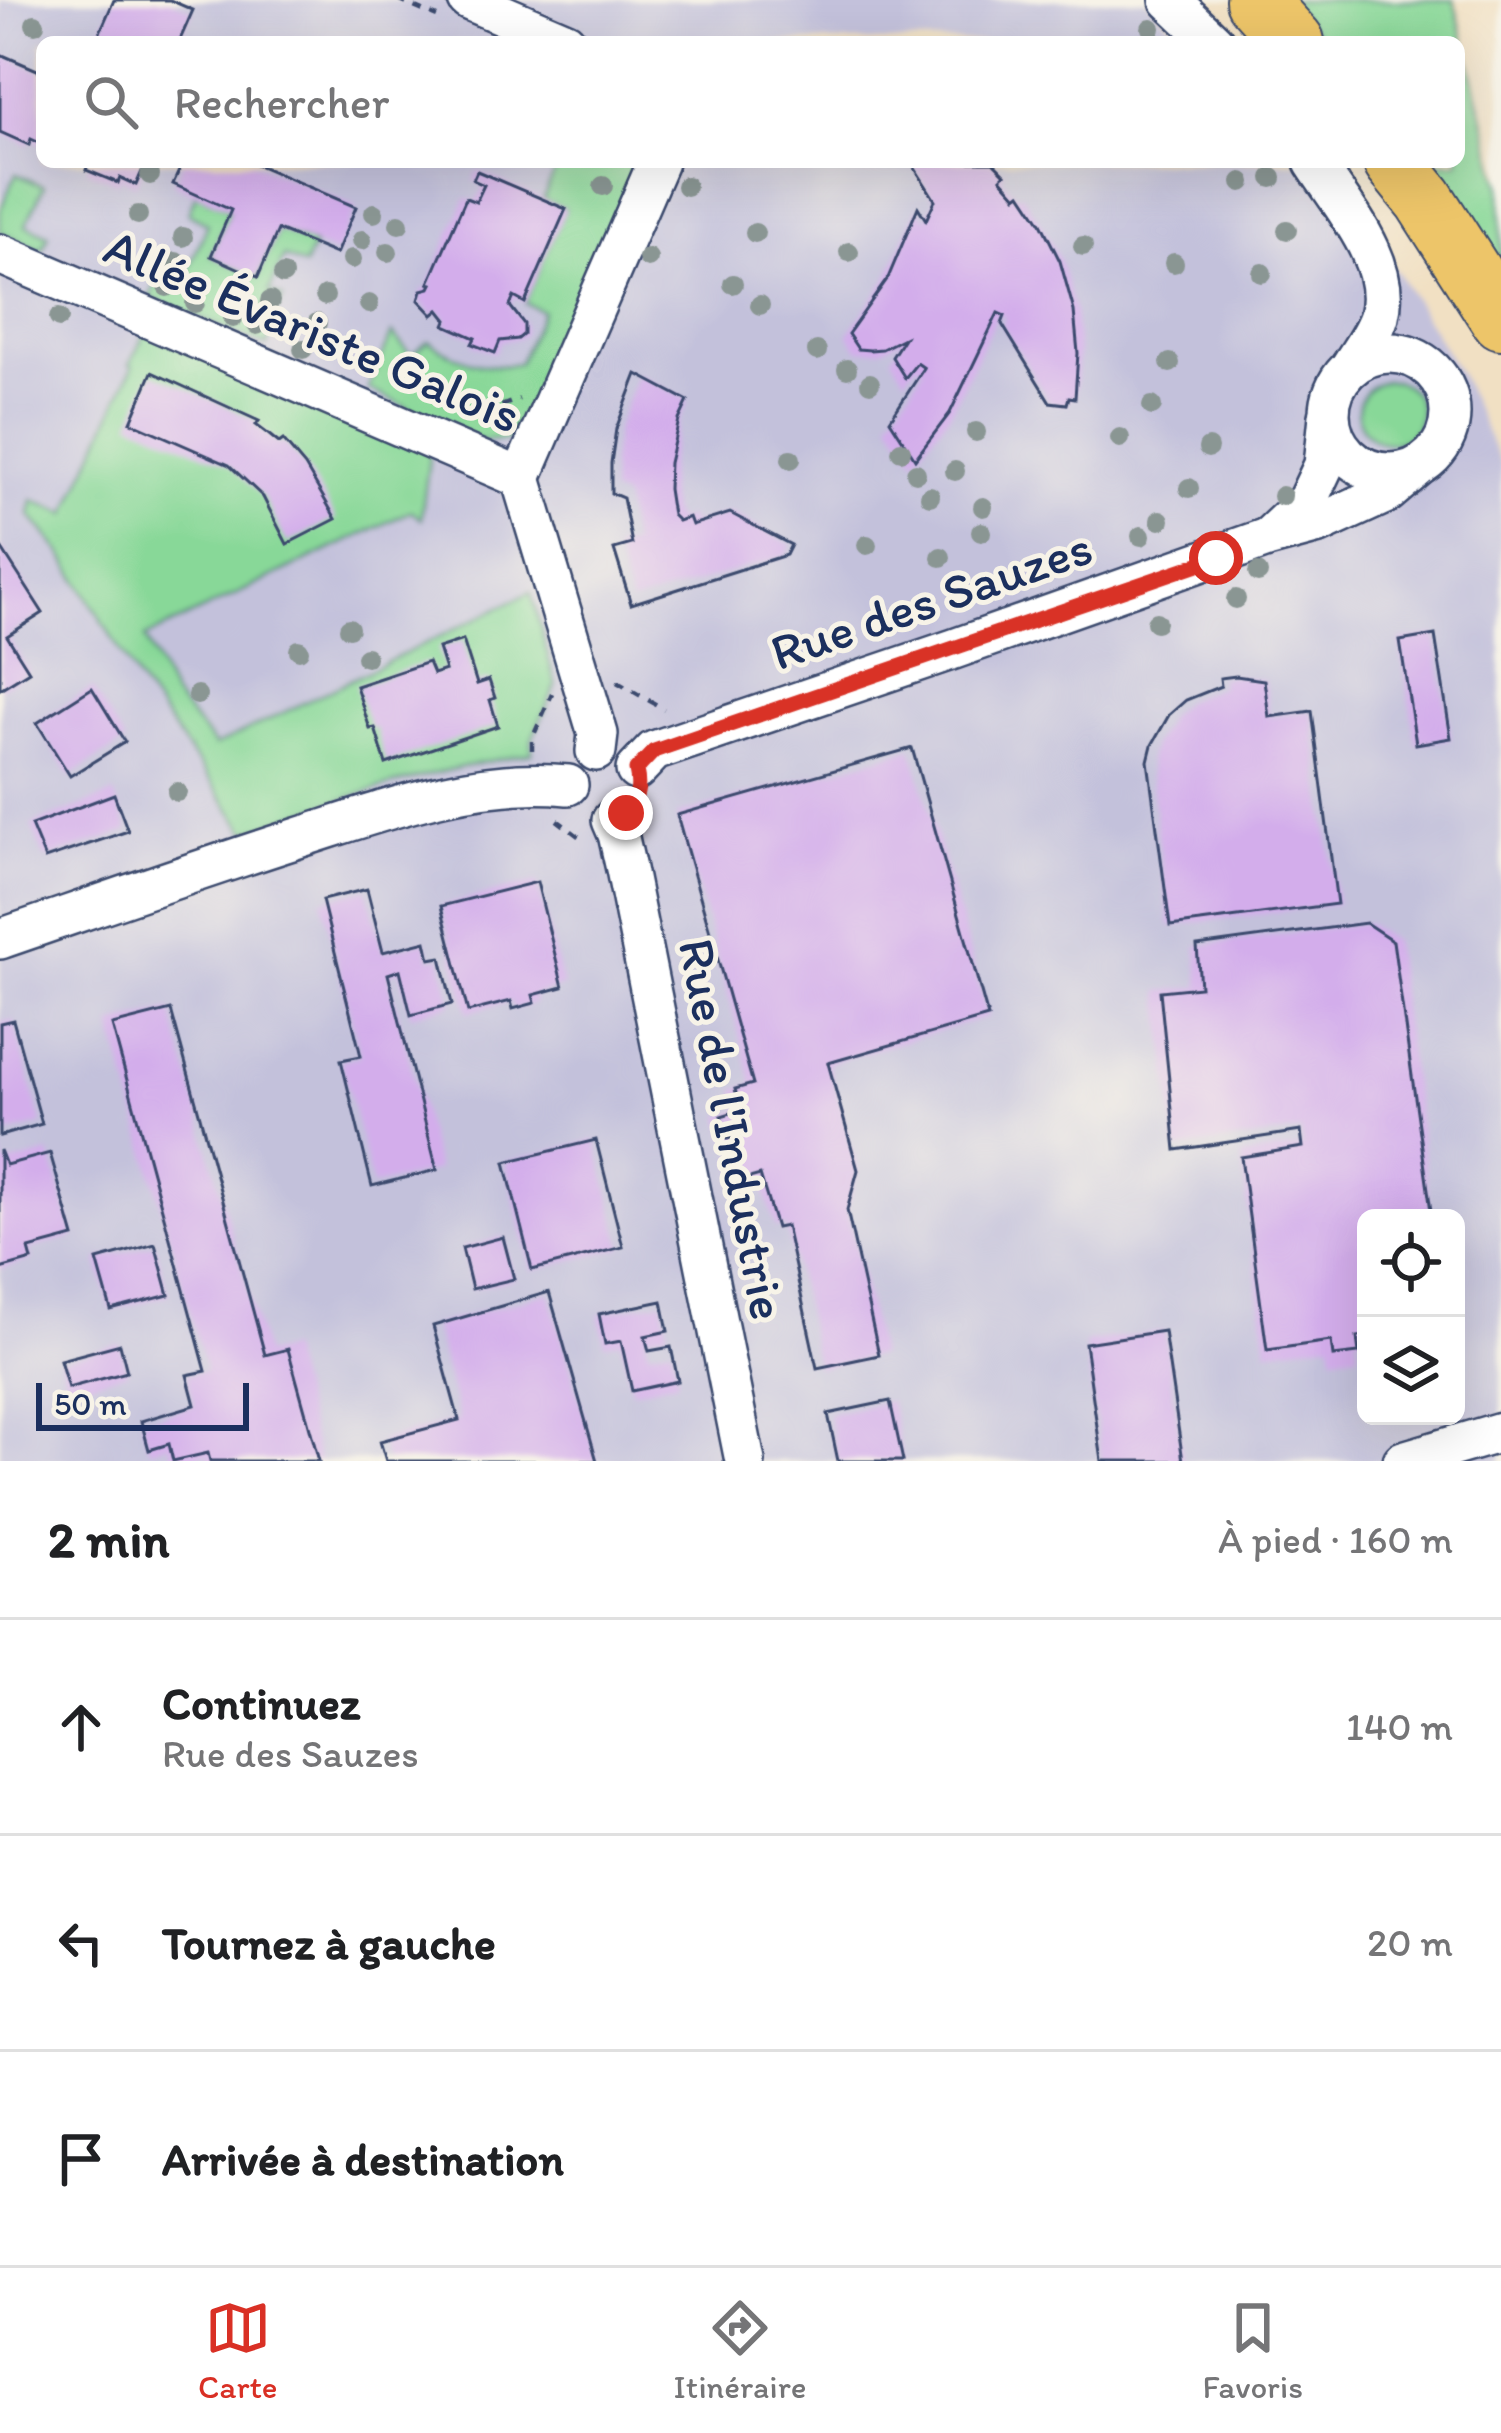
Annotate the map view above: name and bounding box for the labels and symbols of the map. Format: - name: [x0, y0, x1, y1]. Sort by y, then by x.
- street label: Allée Évariste Galois: [96, 215, 530, 446]
- street label: Rue des Sauzes: [763, 516, 1100, 683]
- route start: [1189, 531, 1243, 585]
- route end: [599, 786, 653, 840]
- street label: Rue de l'Industrie: [666, 933, 799, 1325]
- scale bar: [36, 1377, 249, 1430]

